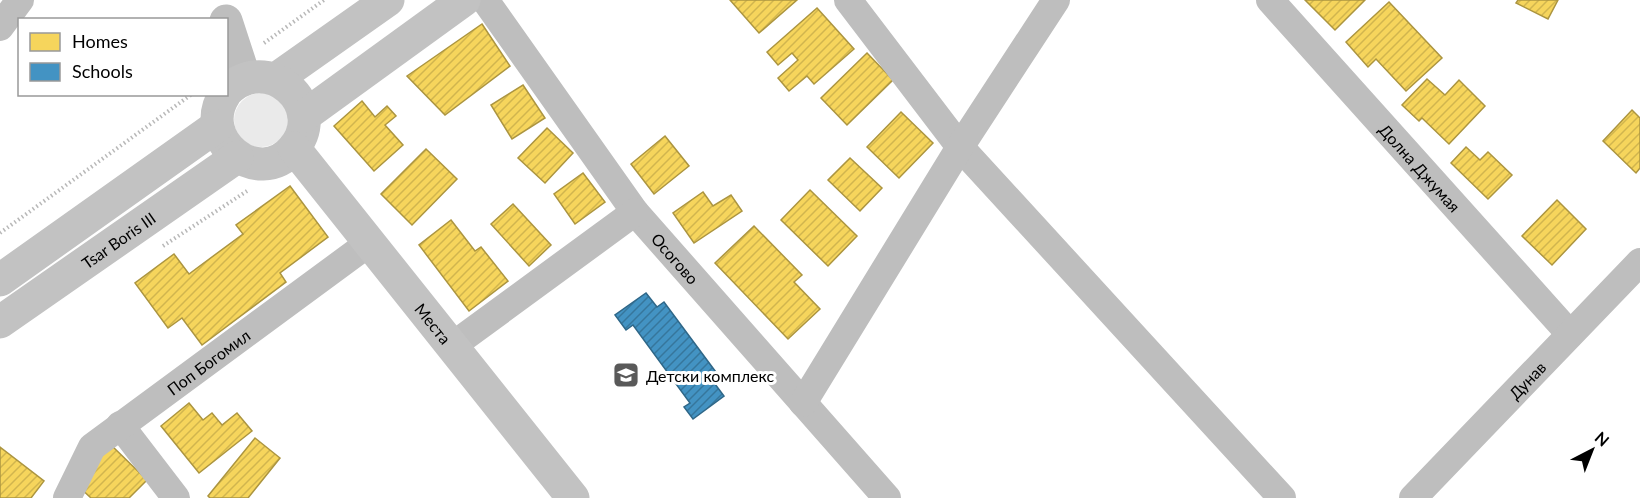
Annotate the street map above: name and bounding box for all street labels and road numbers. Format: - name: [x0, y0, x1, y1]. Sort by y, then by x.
- street label: Долна Джумая: [1376, 119, 1465, 215]
- street label: Tsar Boris III: [78, 207, 159, 272]
- street label: Осогово: [648, 229, 703, 287]
- street label: Места: [412, 299, 456, 347]
- street label: Поп Богомил: [163, 325, 253, 398]
- street label: Дунав: [1504, 357, 1549, 403]

